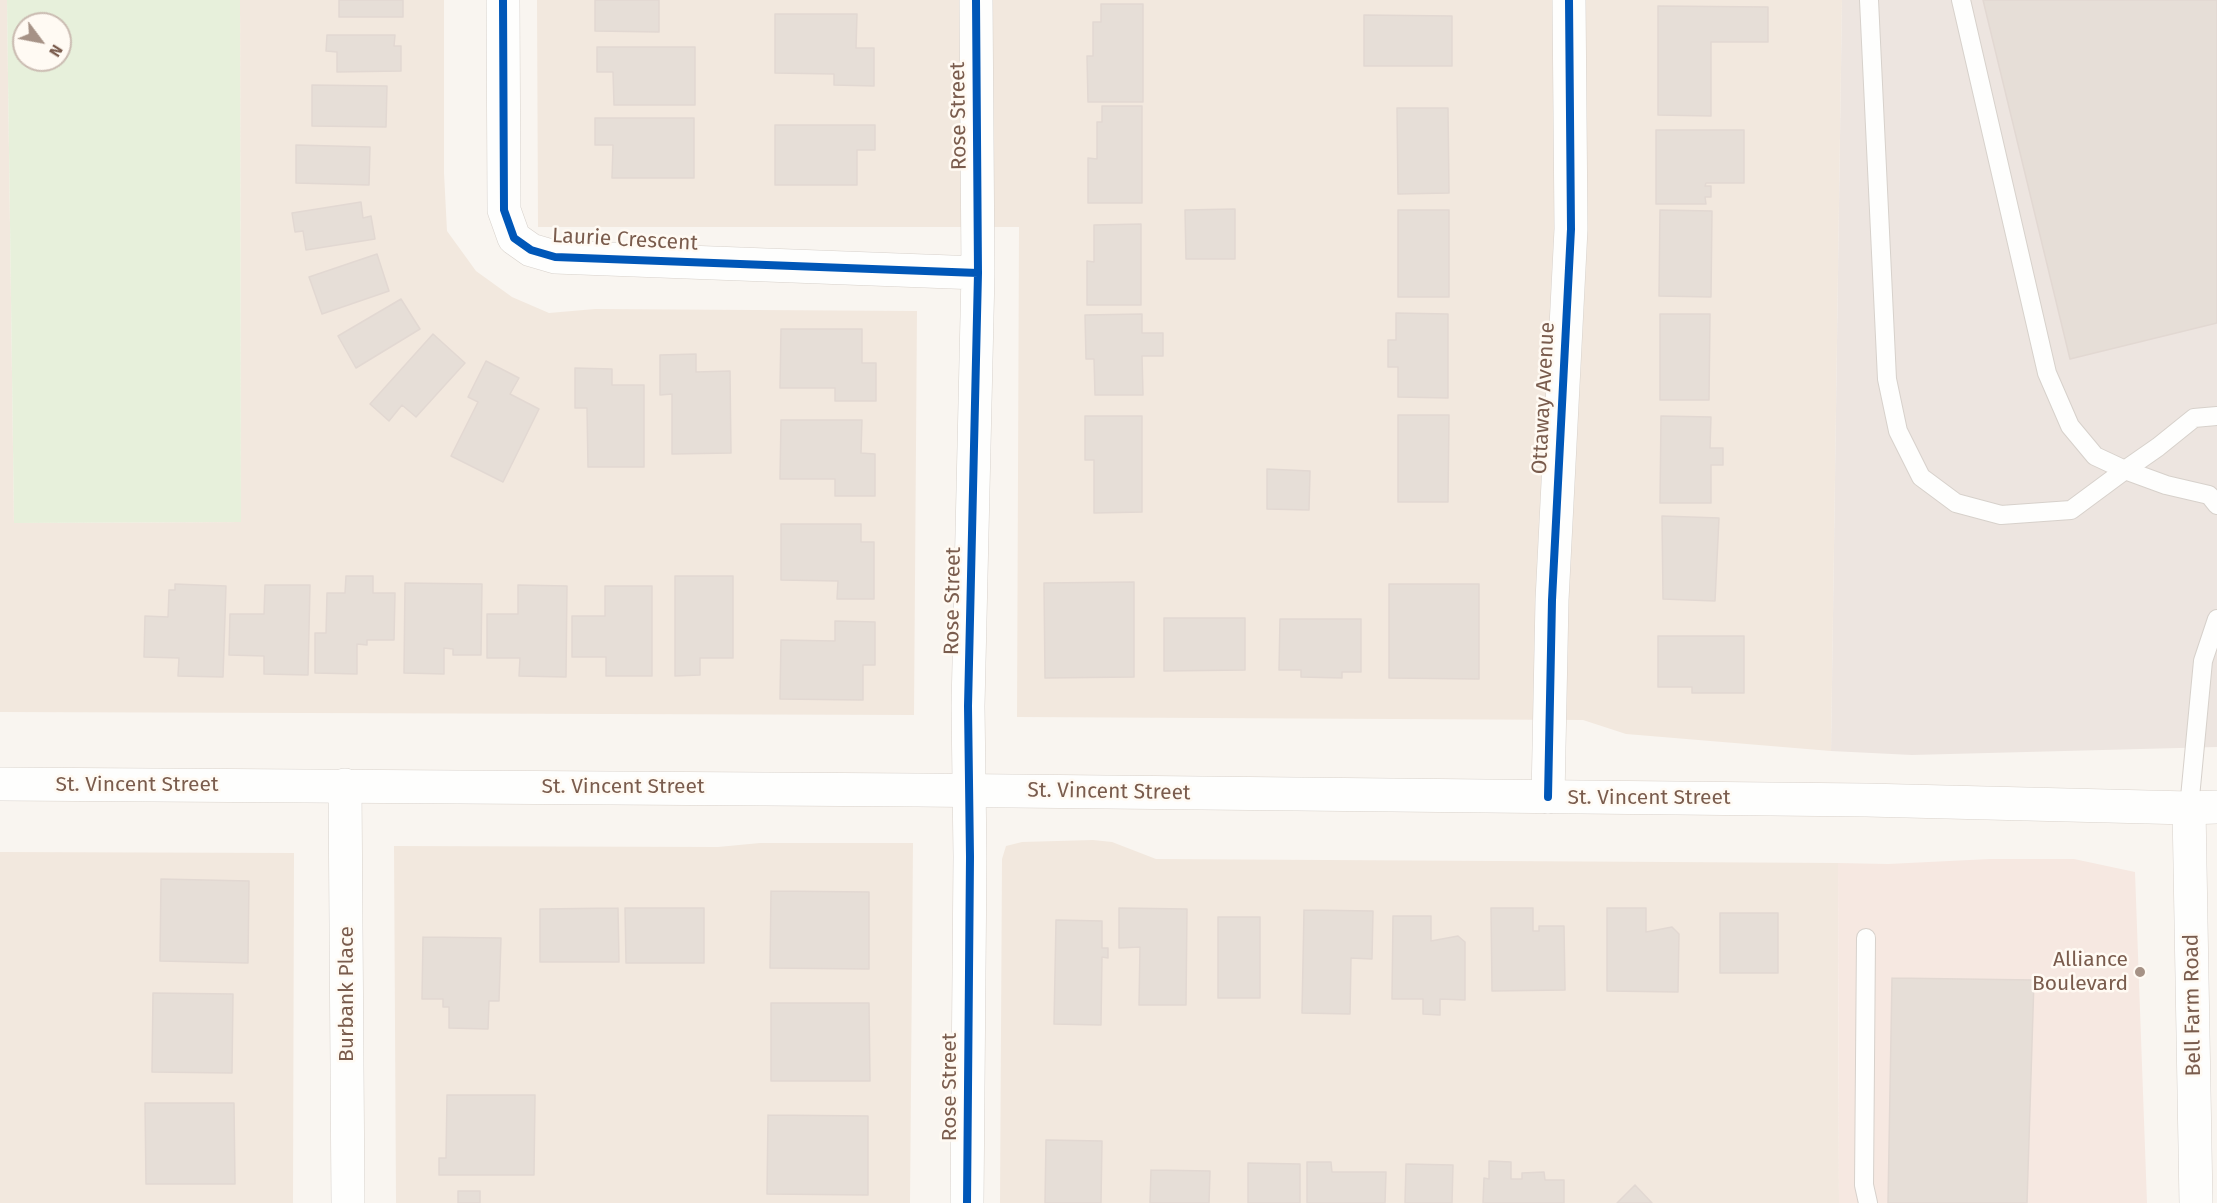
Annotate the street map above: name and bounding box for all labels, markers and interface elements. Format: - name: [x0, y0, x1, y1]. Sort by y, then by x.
- north arrow: [12, 12, 72, 72]
- text: N: [45, 41, 67, 60]
- street label: Rose Street: [945, 62, 973, 170]
- street label: Laurie Crescent: [551, 224, 699, 256]
- street label: Ottaway Avenue: [1527, 321, 1561, 475]
- street label: Rose Street: [939, 547, 967, 655]
- street label: St. Vincent Street: [55, 772, 219, 798]
- street label: St. Vincent Street: [541, 774, 705, 800]
- street label: St. Vincent Street: [1027, 778, 1191, 806]
- street label: St. Vincent Street: [1567, 785, 1731, 811]
- street label: Burbank Place: [334, 926, 360, 1062]
- street label: Bell Farm Road: [2179, 933, 2207, 1077]
- place label: Alliance Boulevard: [2032, 947, 2128, 997]
- marker: Alliance Boulevard: [2133, 965, 2147, 979]
- street label: Rose Street: [937, 1033, 963, 1141]

